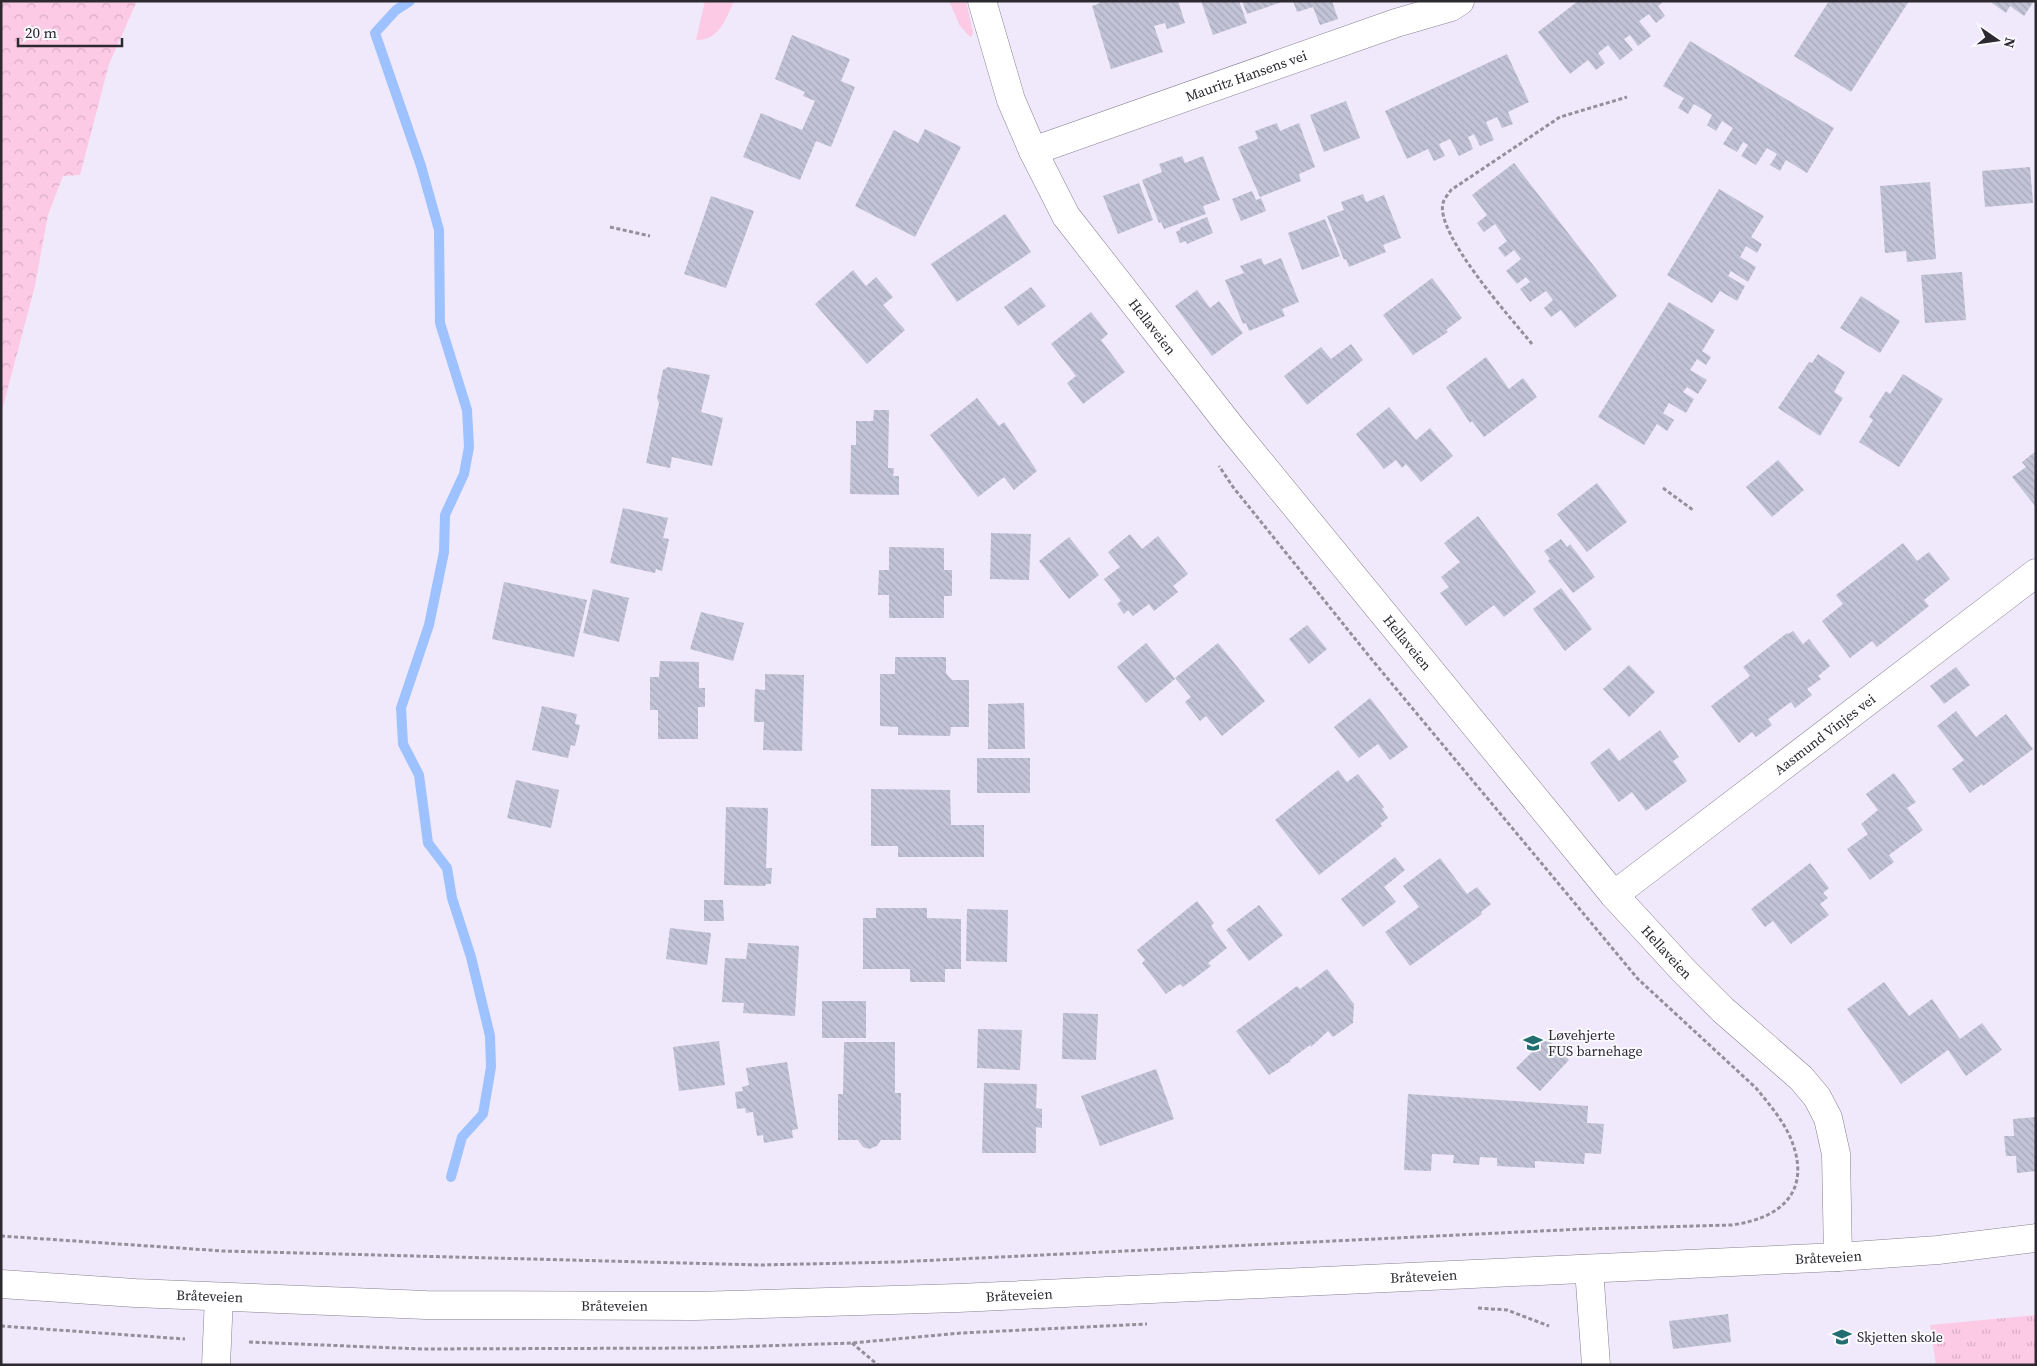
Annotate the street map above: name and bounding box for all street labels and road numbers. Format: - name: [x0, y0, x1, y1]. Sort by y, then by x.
- street label: Mauritz Hansens vei: [1183, 45, 1310, 106]
- street label: Hellaveien: [1124, 294, 1181, 359]
- street label: Hellaveien: [1379, 611, 1437, 675]
- street label: Aasmund Vinjes vei: [1770, 689, 1879, 779]
- street label: Hellaveien: [1637, 921, 1697, 984]
- street label: Bråteveien: [1794, 1245, 1863, 1269]
- street label: Bråteveien: [1390, 1265, 1458, 1288]
- street label: Bråteveien: [985, 1284, 1054, 1307]
- street label: Bråteveien: [176, 1285, 244, 1307]
- street label: Bråteveien: [581, 1296, 649, 1316]

